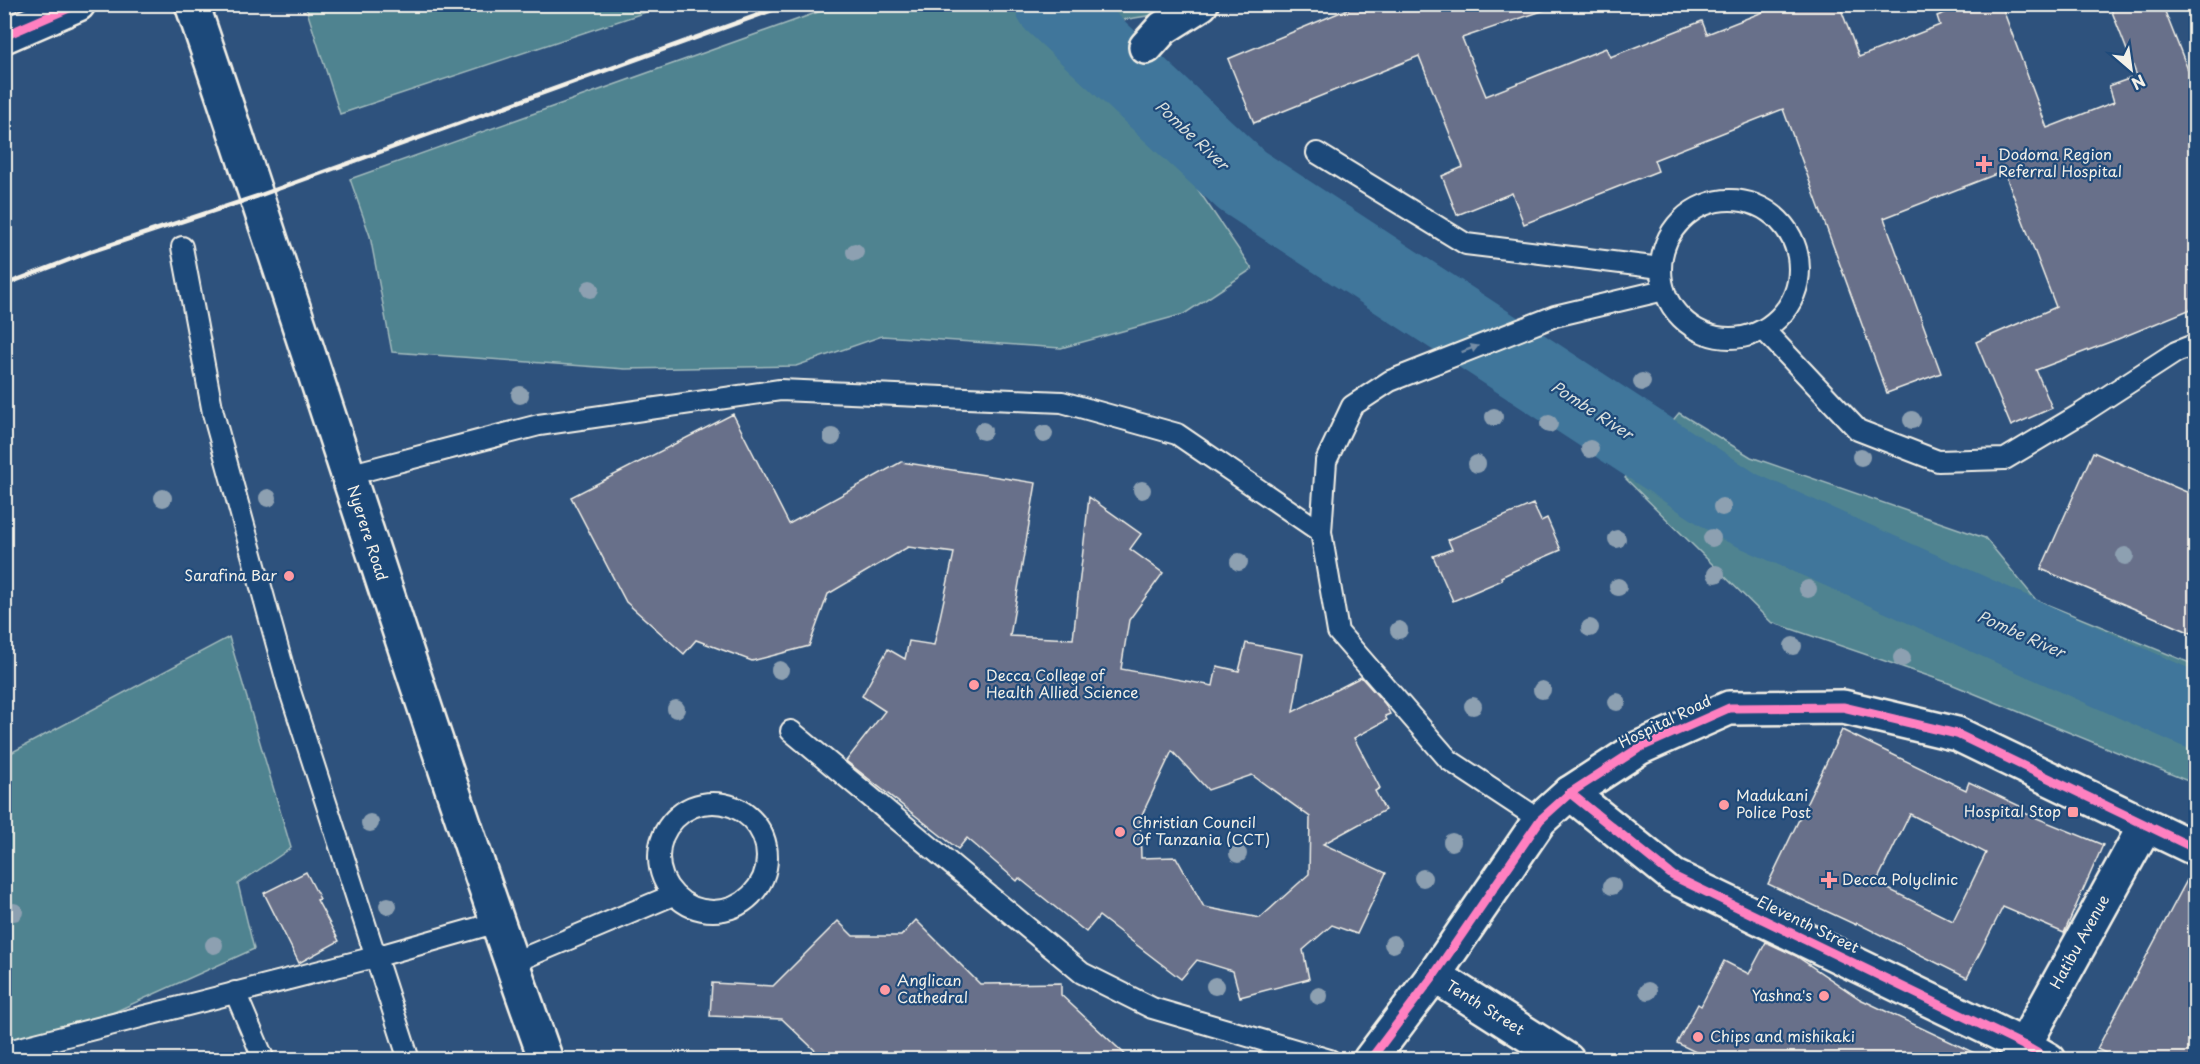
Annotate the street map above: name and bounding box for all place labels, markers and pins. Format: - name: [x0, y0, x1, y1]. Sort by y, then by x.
- place label: Dodoma Region Referral Hospital: [1998, 142, 2122, 182]
- marker: Dodoma Region Referral Hospital: [1975, 155, 1993, 173]
- place label: Sarafina Bar: [184, 563, 277, 586]
- marker: Sarafina Bar: [282, 569, 296, 583]
- place label: Decca College of Health Allied Science: [986, 663, 1138, 703]
- marker: Decca College of Health Allied Science: [967, 678, 981, 692]
- place label: Madukani Police Post: [1736, 783, 1811, 823]
- marker: Madukani Police Post: [1717, 798, 1731, 812]
- place label: Hospital Stop: [1964, 799, 2061, 822]
- marker: Hospital Stop: [2066, 805, 2080, 819]
- place label: Christian Council Of Tanzania (CCT): [1132, 810, 1270, 850]
- marker: Christian Council Of Tanzania (CCT): [1113, 825, 1127, 839]
- place label: Decca Polyclinic: [1842, 867, 1958, 890]
- marker: Decca Polyclinic: [1820, 871, 1838, 889]
- place label: Anglican Cathedral: [897, 968, 968, 1008]
- marker: Anglican Cathedral: [878, 983, 892, 997]
- place label: Yashna's: [1752, 983, 1812, 1006]
- marker: Yashna's: [1817, 989, 1831, 1003]
- place label: Chips and mishikaki: [1710, 1024, 1855, 1047]
- marker: Chips and mishikaki: [1691, 1030, 1705, 1044]

